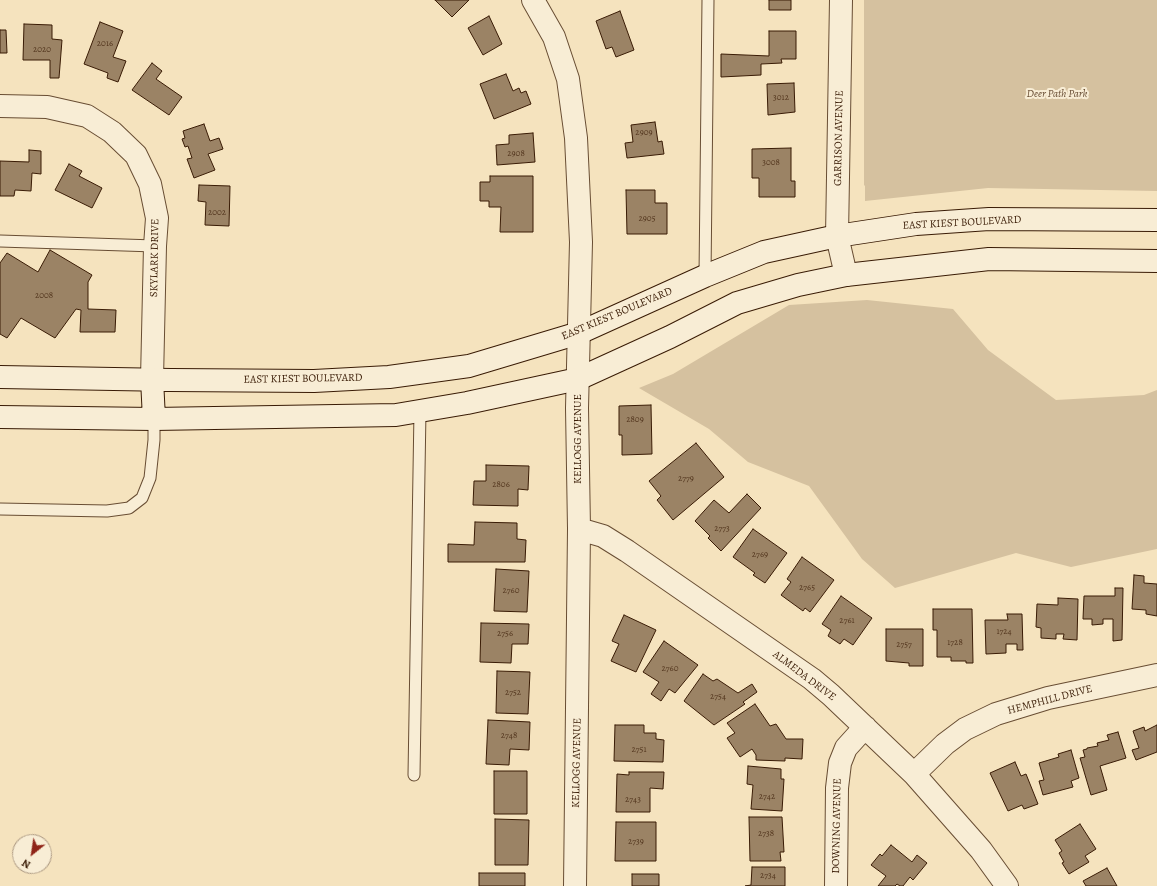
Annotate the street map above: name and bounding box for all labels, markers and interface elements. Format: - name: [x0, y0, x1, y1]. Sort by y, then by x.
- house number: 2016: [97, 39, 113, 49]
- house number: 2020: [33, 45, 51, 55]
- park label: Deer Path Park: [1027, 87, 1087, 101]
- street label: GARRISON AVENUE: [832, 90, 846, 186]
- house number: 3012: [773, 93, 789, 103]
- house number: 2909: [635, 128, 653, 138]
- house number: 2908: [507, 149, 525, 159]
- house number: 3008: [762, 158, 780, 168]
- house number: 2002: [208, 208, 226, 218]
- street label: EAST KIEST BOULEVARD: [902, 213, 1022, 233]
- house number: 2905: [638, 214, 656, 224]
- street label: SKYLARK DRIVE: [148, 219, 162, 297]
- street label: EAST KIEST BOULEVARD: [560, 285, 674, 343]
- house number: 2008: [35, 291, 53, 301]
- street label: EAST KIEST BOULEVARD: [243, 371, 363, 387]
- street label: KELLOGG AVENUE: [571, 394, 585, 484]
- house number: 2809: [626, 415, 644, 425]
- house number: 2779: [678, 474, 694, 484]
- house number: 2806: [492, 480, 510, 490]
- house number: 2773: [714, 524, 730, 534]
- house number: 2769: [752, 550, 768, 560]
- house number: 2765: [799, 583, 815, 593]
- house number: 2760: [502, 586, 520, 596]
- house number: 2761: [839, 616, 855, 626]
- house number: 1724: [996, 627, 1012, 637]
- house number: 2756: [497, 629, 513, 639]
- house number: 1728: [947, 638, 963, 648]
- house number: 2757: [896, 640, 912, 650]
- street label: ALMEDA DRIVE: [770, 648, 838, 704]
- house number: 2760: [661, 664, 679, 674]
- street label: HEMPHILL DRIVE: [1006, 682, 1094, 718]
- house number: 2752: [505, 688, 521, 698]
- house number: 2754: [710, 692, 726, 702]
- street label: KELLOGG AVENUE: [570, 718, 584, 808]
- house number: 2748: [501, 731, 517, 741]
- house number: 2751: [631, 745, 647, 755]
- street label: DOWNING AVENUE: [830, 778, 844, 874]
- house number: 2742: [759, 792, 775, 802]
- house number: 2743: [625, 795, 641, 805]
- house number: 2738: [758, 829, 774, 839]
- north arrow: [12, 834, 52, 874]
- house number: 2739: [628, 837, 644, 847]
- text: N: [19, 855, 33, 872]
- house number: 2734: [760, 871, 776, 881]

